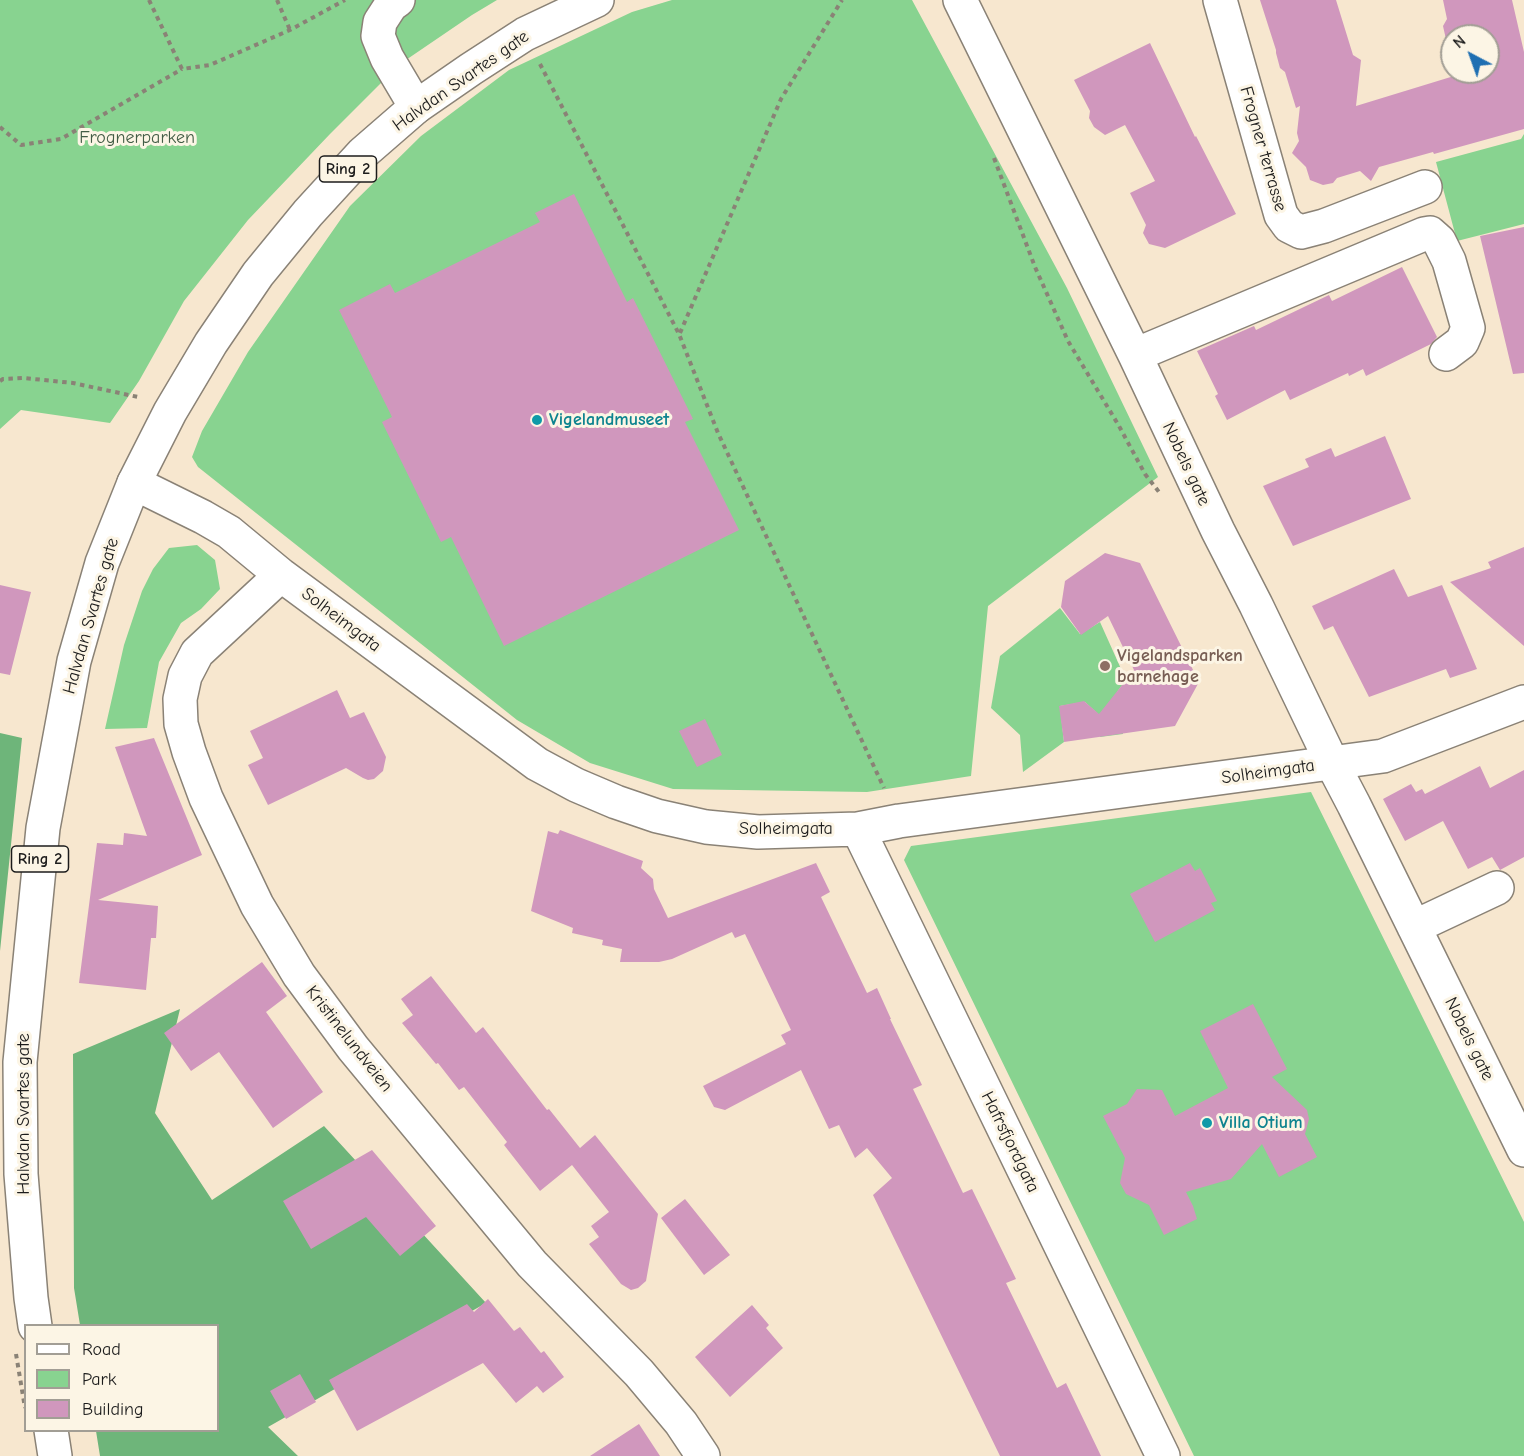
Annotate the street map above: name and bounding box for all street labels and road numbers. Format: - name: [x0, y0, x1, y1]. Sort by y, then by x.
- street label: Halvdan Svartes gate: [389, 26, 533, 136]
- street label: Frogner terrasse: [1235, 84, 1291, 214]
- road number: Ring 2: [320, 156, 376, 182]
- street label: Nobels gate: [1157, 419, 1215, 509]
- street label: Halvdan Svartes gate: [58, 535, 124, 697]
- street label: Solheimgata: [297, 583, 385, 657]
- street label: Solheimgata: [1220, 755, 1316, 789]
- street label: Solheimgata: [739, 818, 833, 840]
- road number: Ring 2: [12, 846, 68, 872]
- street label: Kristinelundveien: [301, 982, 397, 1096]
- street label: Nobels gate: [1440, 994, 1498, 1084]
- street label: Halvdan Svartes gate: [13, 1033, 35, 1195]
- street label: Hafrsfjordgata: [976, 1088, 1044, 1196]

